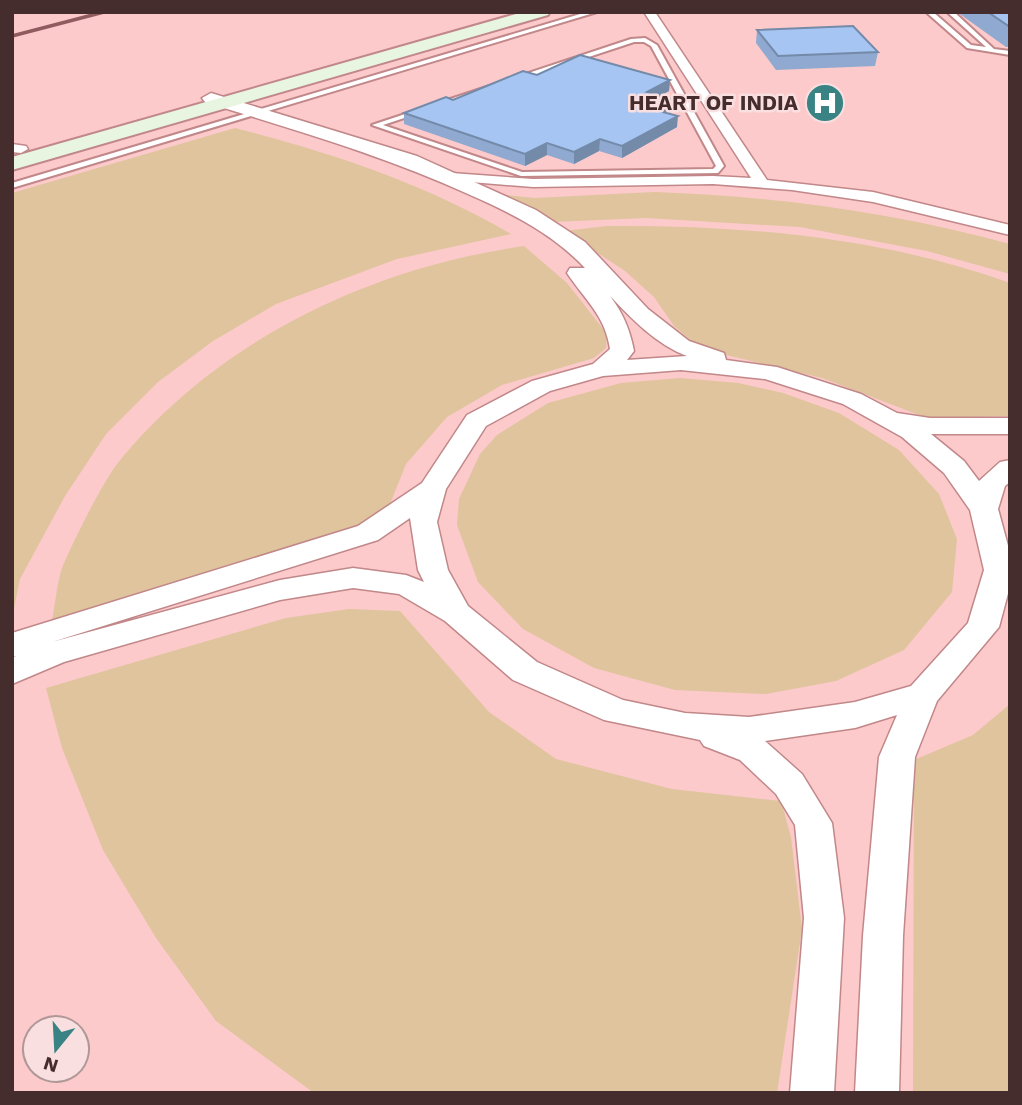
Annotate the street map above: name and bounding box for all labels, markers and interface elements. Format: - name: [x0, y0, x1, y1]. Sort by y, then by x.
- hospital icon: HEART OF INDIA: [804, 82, 846, 124]
- place label: HEART OF INDIA: [629, 90, 799, 115]
- north arrow: [21, 1014, 91, 1084]
- text: N: [41, 1052, 61, 1078]

